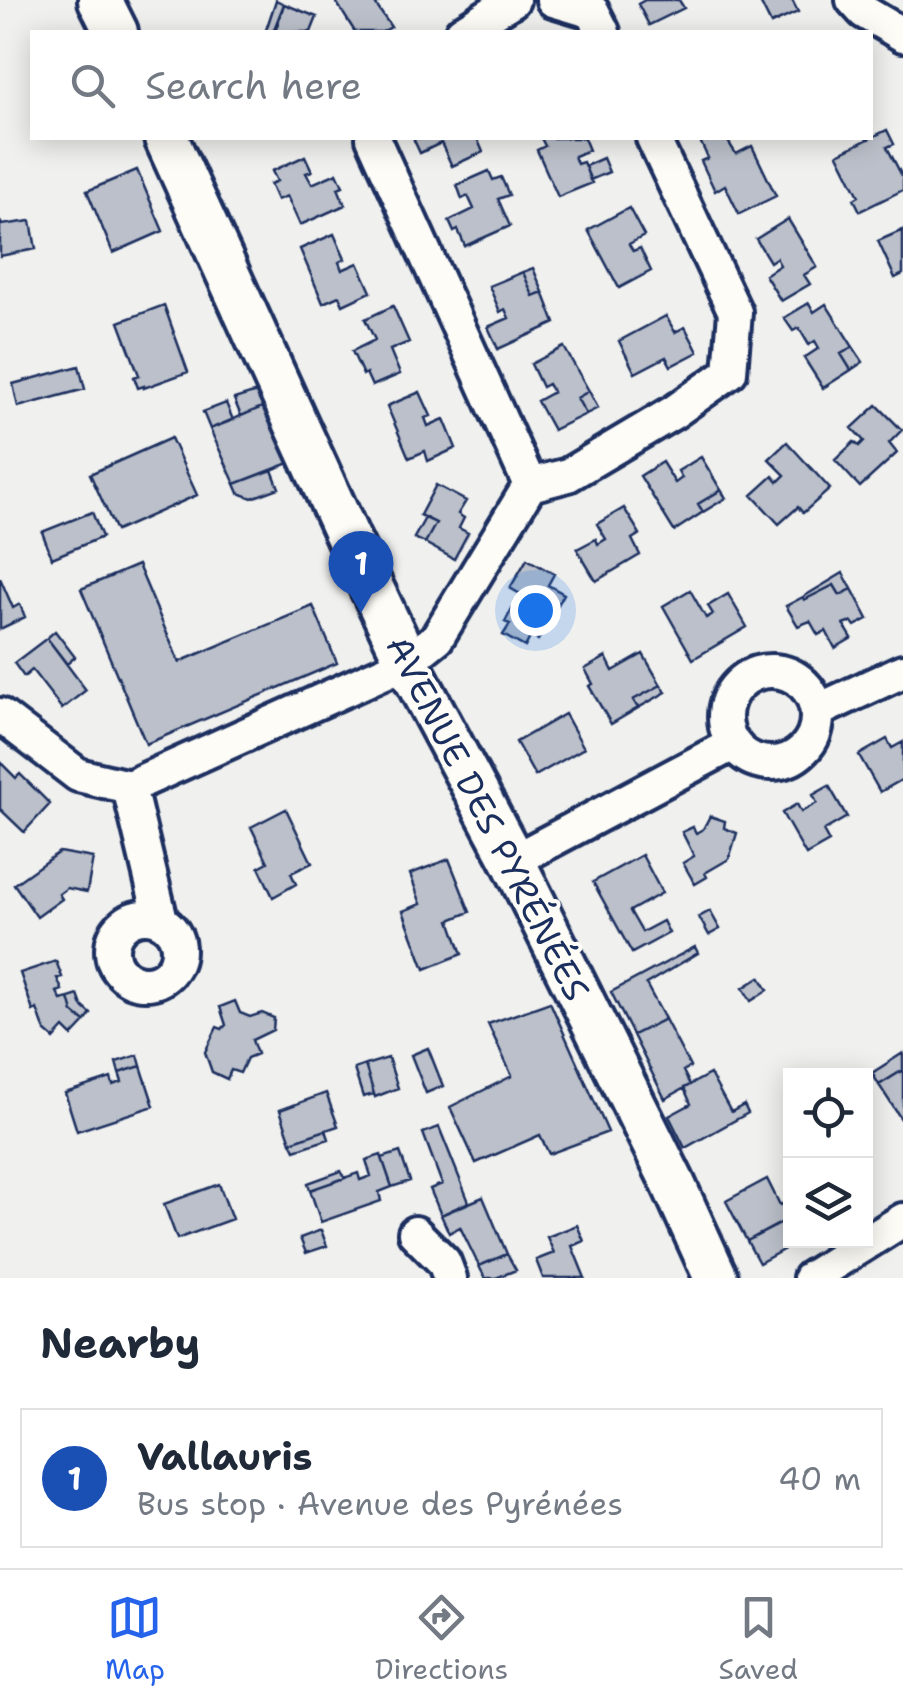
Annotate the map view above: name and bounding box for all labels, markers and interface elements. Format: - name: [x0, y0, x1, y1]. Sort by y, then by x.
- search box: [30, 30, 873, 140]
- icon: search: [65, 58, 120, 113]
- text: Search here: [145, 60, 362, 111]
- pin: 1: [328, 530, 394, 613]
- your location: [510, 585, 561, 636]
- street label: AVENUE DES PYRÉNÉES: [375, 628, 601, 1008]
- map controls: [783, 1068, 873, 1248]
- button: locate: [783, 1068, 873, 1158]
- button: layers: [783, 1158, 873, 1248]
- text: Nearby: [40, 1315, 200, 1371]
- text: Vallauris: [137, 1431, 313, 1482]
- text: 1: [67, 1457, 82, 1500]
- text: 40 m: [778, 1457, 861, 1500]
- text: Bus stop · Avenue des Pyrénées: [137, 1482, 623, 1525]
- tab: Map: [105, 1590, 165, 1688]
- tab: Directions: [375, 1590, 508, 1688]
- tab: Saved: [718, 1590, 798, 1688]

